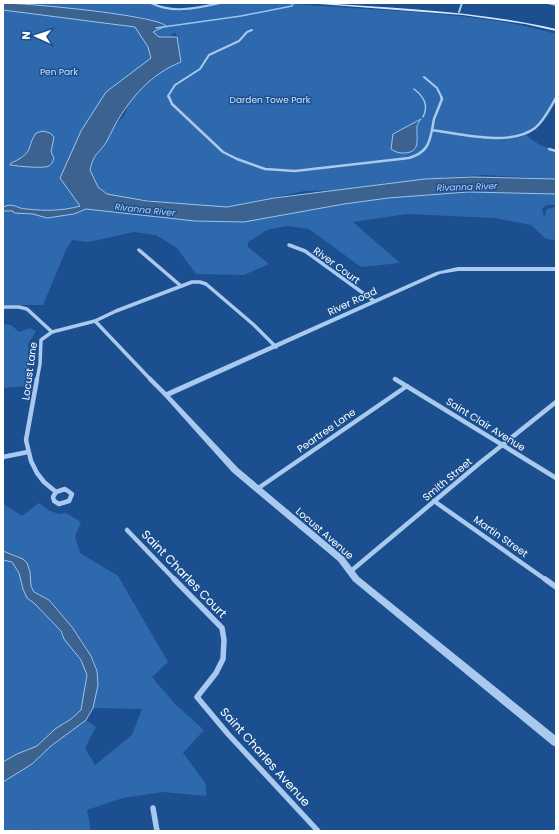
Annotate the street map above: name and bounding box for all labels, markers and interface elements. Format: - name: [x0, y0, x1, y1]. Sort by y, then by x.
- north arrow: [16, 16, 56, 56]
- text: N: [18, 31, 34, 40]
- park label: Pen Park: [40, 66, 78, 78]
- park label: Darden Towe Park: [230, 94, 311, 106]
- water label: Rivanna River: [436, 180, 498, 194]
- water label: Rivanna River: [114, 201, 176, 219]
- street label: River Court: [310, 243, 364, 288]
- street label: River Road: [325, 284, 379, 319]
- street label: Locust Lane: [18, 341, 41, 401]
- street label: Saint Clair Avenue: [443, 394, 528, 455]
- street label: Peartree Lane: [294, 405, 359, 456]
- street label: Smith Street: [419, 454, 476, 505]
- street label: Locust Avenue: [292, 504, 357, 563]
- street label: Martin Street: [470, 512, 531, 561]
- street label: Saint Charles Court: [138, 526, 231, 621]
- street label: Saint Charles Avenue: [216, 703, 314, 810]

